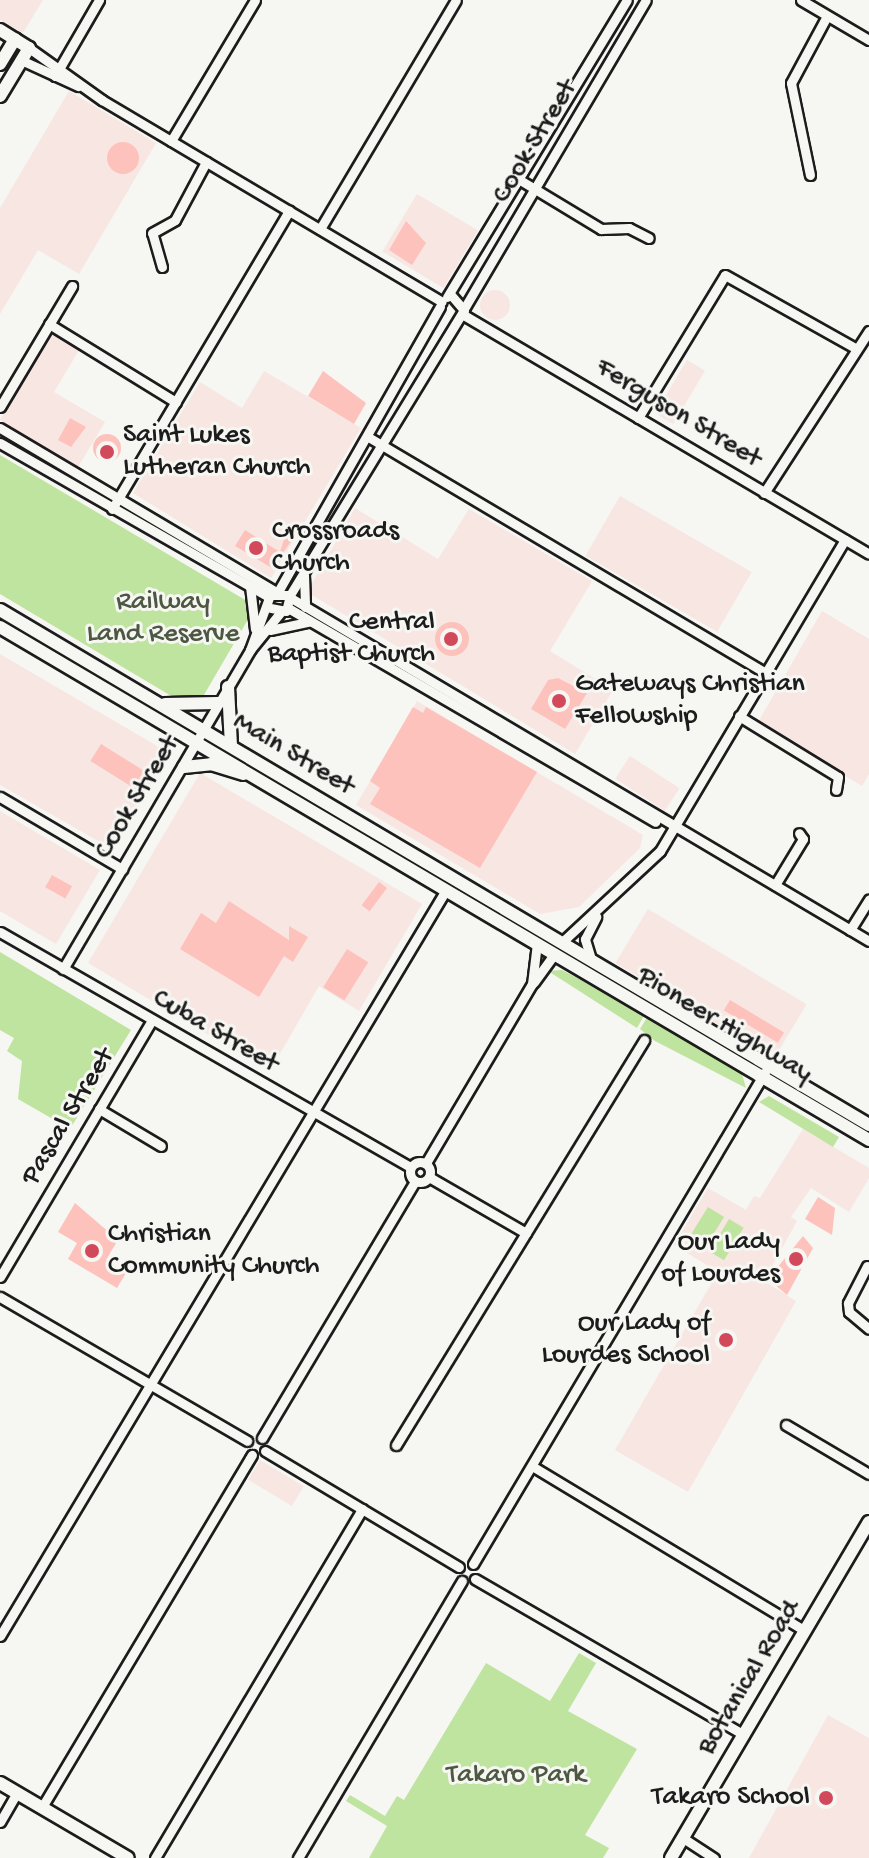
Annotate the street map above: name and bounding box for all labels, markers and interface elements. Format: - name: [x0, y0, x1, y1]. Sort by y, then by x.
- street label: Cook Street: [486, 74, 586, 210]
- street label: Ferguson Street: [589, 351, 767, 477]
- place label: Saint Lukes Lutheran Church: [123, 419, 311, 485]
- marker: Saint Lukes Lutheran Church: [98, 443, 116, 461]
- place label: Crossroads Church: [272, 515, 399, 581]
- marker: Crossroads Church: [247, 539, 265, 557]
- park label: Railway Land Reserve: [87, 586, 239, 652]
- place label: Central Baptist Church: [268, 606, 435, 672]
- marker: Central Baptist Church: [442, 630, 460, 648]
- place label: Gateways Christian Fellowship: [575, 668, 805, 734]
- marker: Gateways Christian Fellowship: [550, 692, 568, 710]
- street label: Main Street: [226, 706, 360, 804]
- street label: Cook Street: [88, 730, 188, 866]
- street label: Pioneer Highway: [630, 960, 818, 1092]
- street label: Cuba Street: [146, 982, 284, 1082]
- street label: Pascal Street: [15, 1042, 123, 1192]
- place label: Christian Community Church: [108, 1218, 320, 1284]
- place label: Our Lady of Lourdes: [661, 1226, 780, 1292]
- marker: Christian Community Church: [83, 1242, 101, 1260]
- marker: Our Lady of Lourdes: [787, 1250, 805, 1268]
- place label: Our Lady of Lourdes School: [542, 1307, 710, 1373]
- marker: Our Lady of Lourdes School: [717, 1331, 735, 1349]
- street label: Botanical Road: [691, 1595, 809, 1761]
- park label: Takaro Park: [447, 1759, 585, 1793]
- place label: Takaro School: [652, 1781, 810, 1815]
- marker: Takaro School: [817, 1789, 835, 1807]

